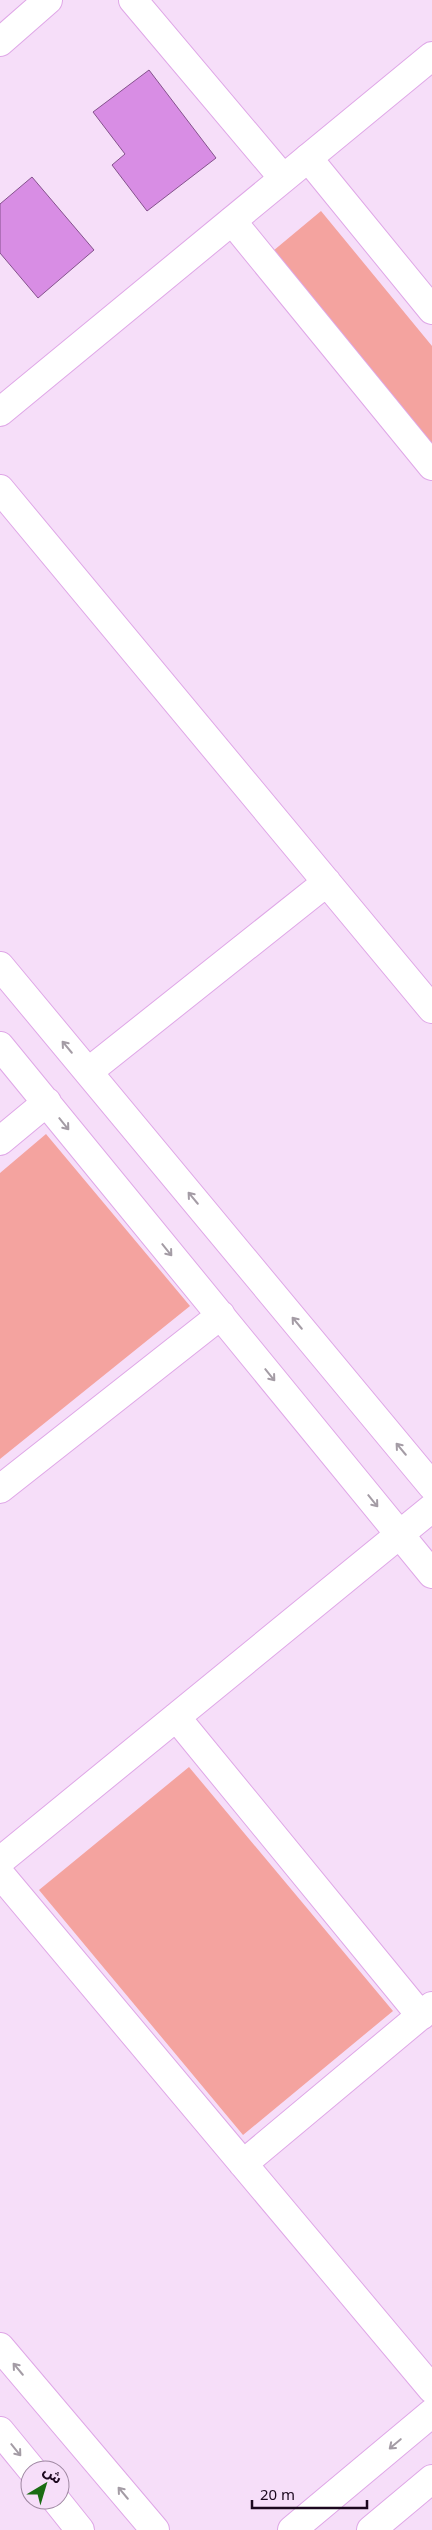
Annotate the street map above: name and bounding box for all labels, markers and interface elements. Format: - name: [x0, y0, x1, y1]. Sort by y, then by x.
- one-way arrow: [61, 1040, 73, 1053]
- one-way arrow: [59, 1117, 70, 1130]
- one-way arrow: [188, 1192, 199, 1205]
- one-way arrow: [162, 1243, 173, 1256]
- one-way arrow: [291, 1317, 303, 1330]
- one-way arrow: [264, 1369, 276, 1382]
- one-way arrow: [395, 1442, 406, 1455]
- one-way arrow: [367, 1494, 378, 1507]
- one-way arrow: [13, 2362, 24, 2375]
- one-way arrow: [388, 2439, 401, 2450]
- one-way arrow: [10, 2443, 21, 2456]
- text: ش: [36, 2458, 69, 2492]
- north arrow: [20, 2460, 70, 2510]
- scale bar: [252, 2478, 367, 2510]
- text: 20 m: [260, 2479, 295, 2511]
- one-way arrow: [118, 2486, 129, 2499]

